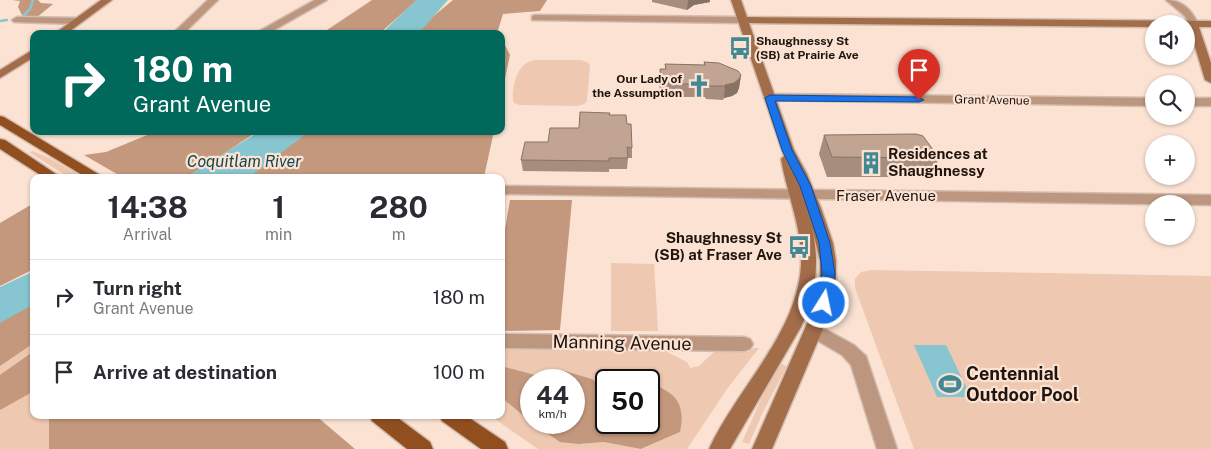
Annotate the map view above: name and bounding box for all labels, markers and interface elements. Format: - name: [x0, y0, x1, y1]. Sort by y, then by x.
- map controls: [1145, 15, 1195, 245]
- button: sound: [1145, 15, 1195, 65]
- place label: Shaughnessy St (SB) at Prairie Ave: [756, 34, 859, 62]
- bus stop icon: Shaughnessy St (SB) at Prairie Ave: [727, 35, 753, 61]
- text: 180 m: [133, 49, 233, 90]
- pin: [898, 49, 940, 100]
- icon: right: [50, 50, 115, 115]
- icon: arrive: [905, 56, 933, 84]
- place label: Our Lady of the Assumption: [592, 72, 682, 100]
- church icon: Our Lady of the Assumption: [686, 73, 712, 99]
- button: search: [1145, 75, 1195, 125]
- text: Grant Avenue: [133, 91, 271, 117]
- street label: Grant Avenue: [954, 92, 1030, 108]
- button: +: [1145, 135, 1195, 185]
- place label: Residences at Shaughnessy: [888, 145, 988, 179]
- building icon: Residences at Shaughnessy: [858, 150, 884, 176]
- water label: Coquitlam River: [187, 152, 302, 171]
- street label: Fraser Avenue: [836, 187, 936, 204]
- text: 14:38: [107, 189, 188, 225]
- text: 1: [272, 189, 285, 225]
- text: 280: [369, 189, 428, 225]
- button: −: [1145, 195, 1195, 245]
- text: Arrival: [123, 225, 172, 244]
- text: min: [265, 225, 292, 244]
- text: m: [392, 225, 405, 244]
- place label: Shaughnessy St (SB) at Fraser Ave: [654, 229, 782, 263]
- bus stop icon: Shaughnessy St (SB) at Fraser Ave: [786, 234, 812, 260]
- position arrow: [797, 276, 849, 328]
- text: Turn right: [93, 277, 182, 299]
- icon: right: [50, 283, 78, 311]
- text: 180 m: [432, 286, 485, 308]
- text: Grant Avenue: [93, 299, 194, 318]
- street label: Manning Avenue: [552, 331, 692, 354]
- icon: arrive: [50, 358, 78, 386]
- text: Arrive at destination: [93, 361, 277, 383]
- text: 100 m: [433, 361, 485, 383]
- place label: Centennial Outdoor Pool: [966, 363, 1079, 405]
- speed limit sign: 50: [595, 369, 660, 434]
- sports icon: Centennial Outdoor Pool: [937, 371, 963, 397]
- text: 44: [536, 380, 569, 410]
- text: km/h: [538, 407, 567, 421]

